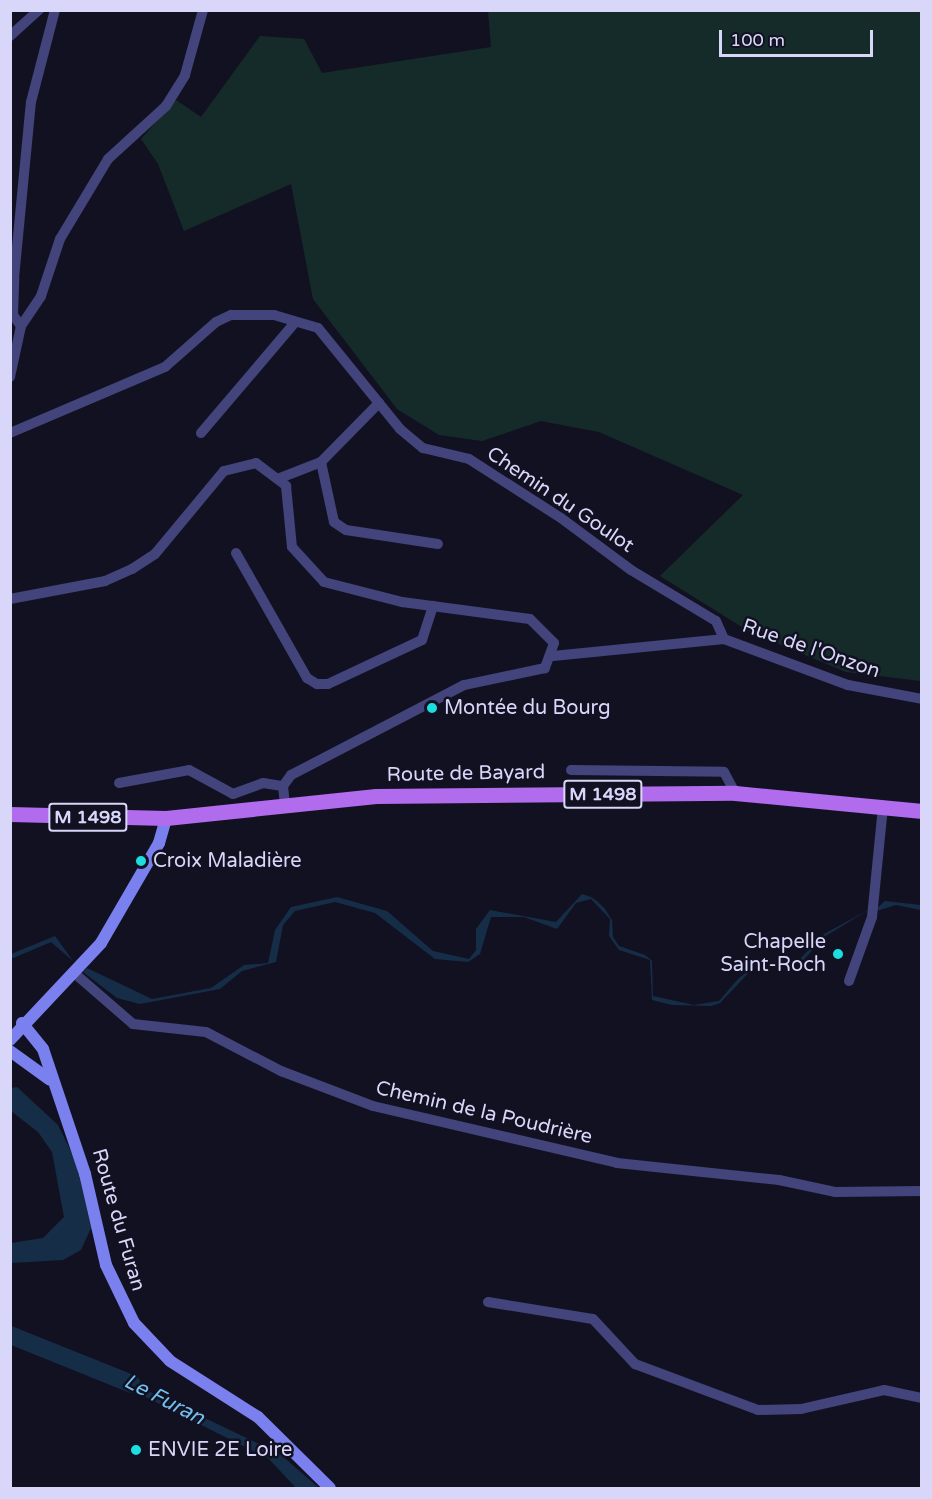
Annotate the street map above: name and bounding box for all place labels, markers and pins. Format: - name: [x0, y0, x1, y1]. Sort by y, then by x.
- place label: Montée du Bourg: [444, 696, 611, 720]
- marker: Montée du Bourg: [425, 701, 439, 715]
- place label: Croix Maladière: [153, 849, 302, 873]
- marker: Croix Maladière: [134, 854, 148, 868]
- place label: Chapelle Saint-Roch: [720, 930, 826, 977]
- marker: Chapelle Saint-Roch: [831, 947, 845, 961]
- place label: ENVIE 2E Loire: [148, 1438, 292, 1462]
- marker: ENVIE 2E Loire: [129, 1443, 143, 1457]

